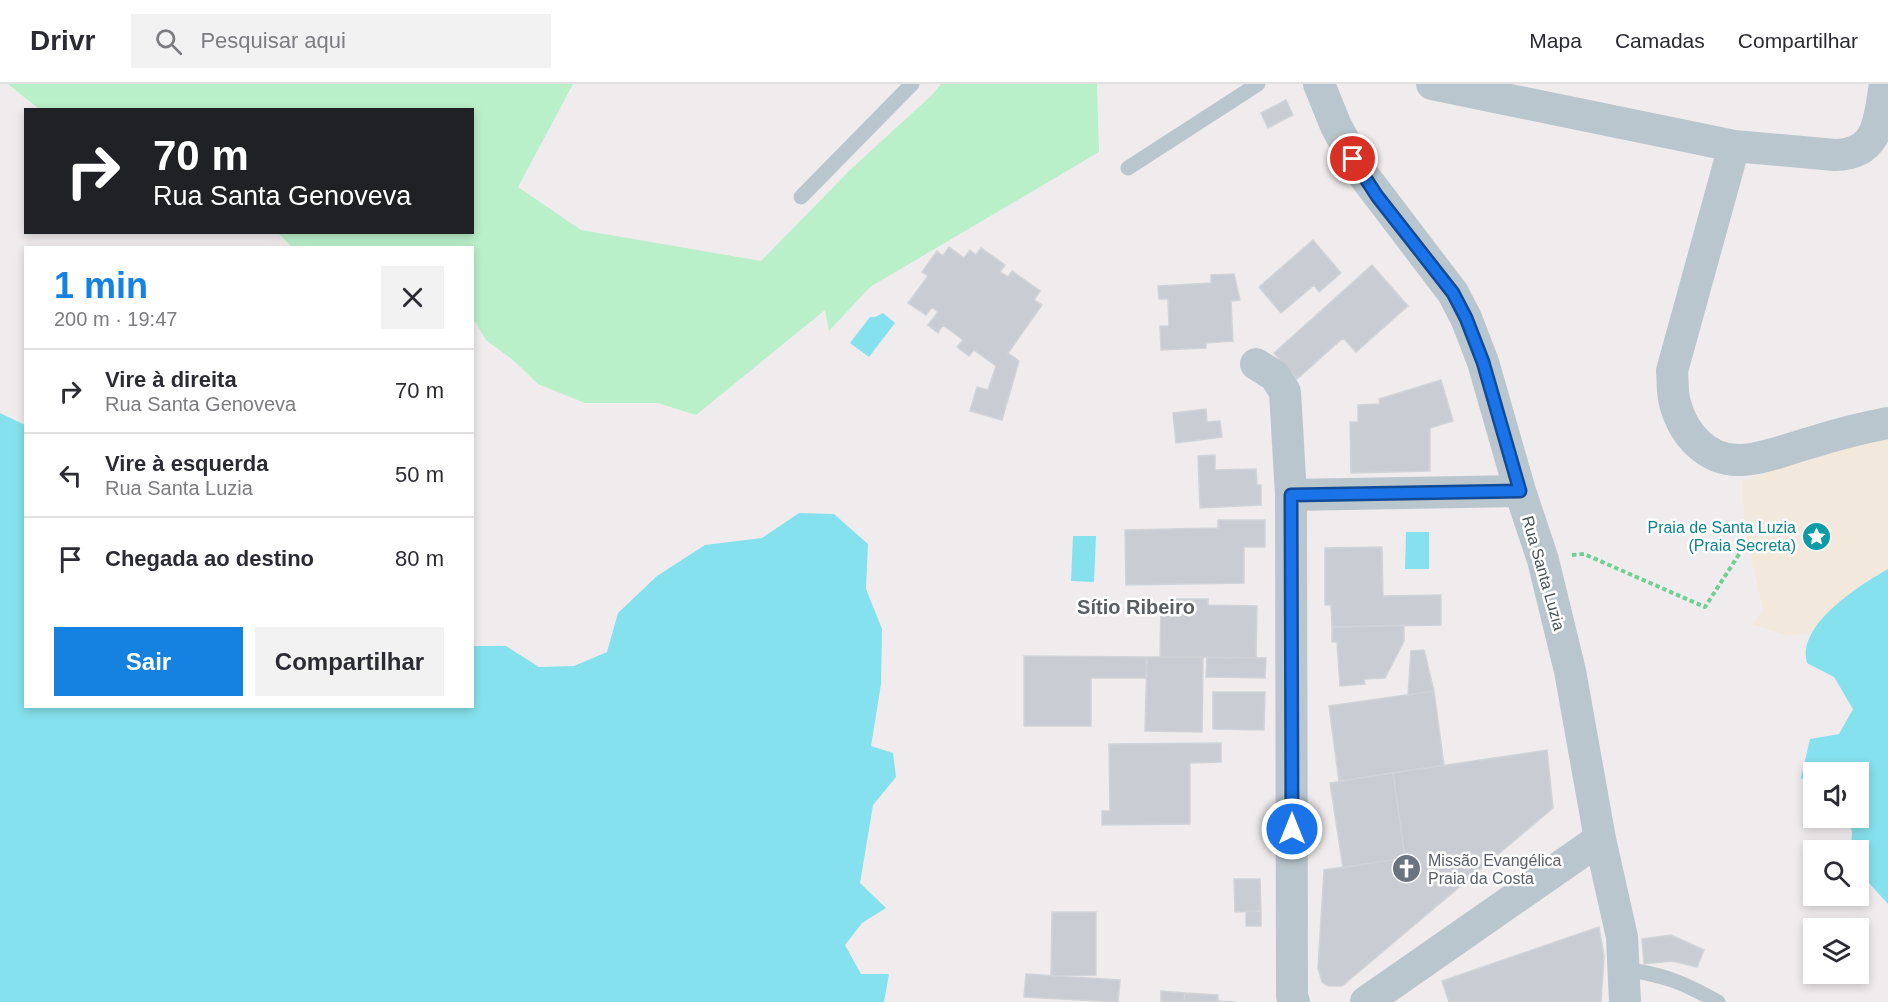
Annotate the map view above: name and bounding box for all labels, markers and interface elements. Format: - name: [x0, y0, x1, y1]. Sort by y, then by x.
- search box: [131, 14, 551, 68]
- text: Drivr: [30, 25, 95, 56]
- icon: search: [152, 25, 185, 58]
- text: Pesquisar aqui: [200, 28, 346, 53]
- text: Mapa: [1529, 29, 1582, 52]
- text: Camadas: [1615, 29, 1705, 52]
- text: Compartilhar: [1738, 29, 1858, 52]
- icon: right: [54, 132, 132, 210]
- text: 70 m: [153, 132, 249, 179]
- pin: [1327, 133, 1378, 184]
- icon: arrive: [1336, 142, 1369, 175]
- text: Rua Santa Genoveva: [153, 181, 411, 211]
- text: 1 min: [54, 265, 148, 306]
- button: close: [381, 266, 444, 329]
- text: 200 m · 19:47: [54, 308, 177, 330]
- text: Vire à direita: [105, 367, 237, 392]
- icon: right: [54, 375, 87, 408]
- text: 70 m: [395, 378, 444, 403]
- text: Rua Santa Genoveva: [105, 393, 296, 415]
- text: Vire à esquerda: [105, 451, 268, 476]
- icon: left: [54, 459, 87, 492]
- text: 50 m: [395, 462, 444, 487]
- text: Rua Santa Luzia: [105, 477, 253, 499]
- street label: Rua Santa Luzia: [1519, 514, 1568, 632]
- place label: Praia de Santa Luzia (Praia Secreta): [1647, 519, 1796, 554]
- place icon: Praia de Santa Luzia (Praia Secreta): [1801, 520, 1833, 552]
- icon: arrive: [54, 543, 87, 576]
- text: Chegada ao destino: [105, 546, 314, 571]
- text: 80 m: [395, 546, 444, 571]
- district label: Sítio Ribeiro: [1077, 596, 1195, 618]
- button: Sair: [54, 627, 243, 696]
- button: Compartilhar: [255, 627, 444, 696]
- map controls: [1803, 762, 1869, 984]
- button: sound: [1803, 762, 1869, 828]
- position arrow: [1260, 797, 1324, 861]
- button: search: [1803, 840, 1869, 906]
- place label: Missão Evangélica Praia da Costa: [1428, 852, 1562, 887]
- church icon: Missão Evangélica Praia da Costa: [1391, 853, 1423, 885]
- button: layers: [1803, 918, 1869, 984]

